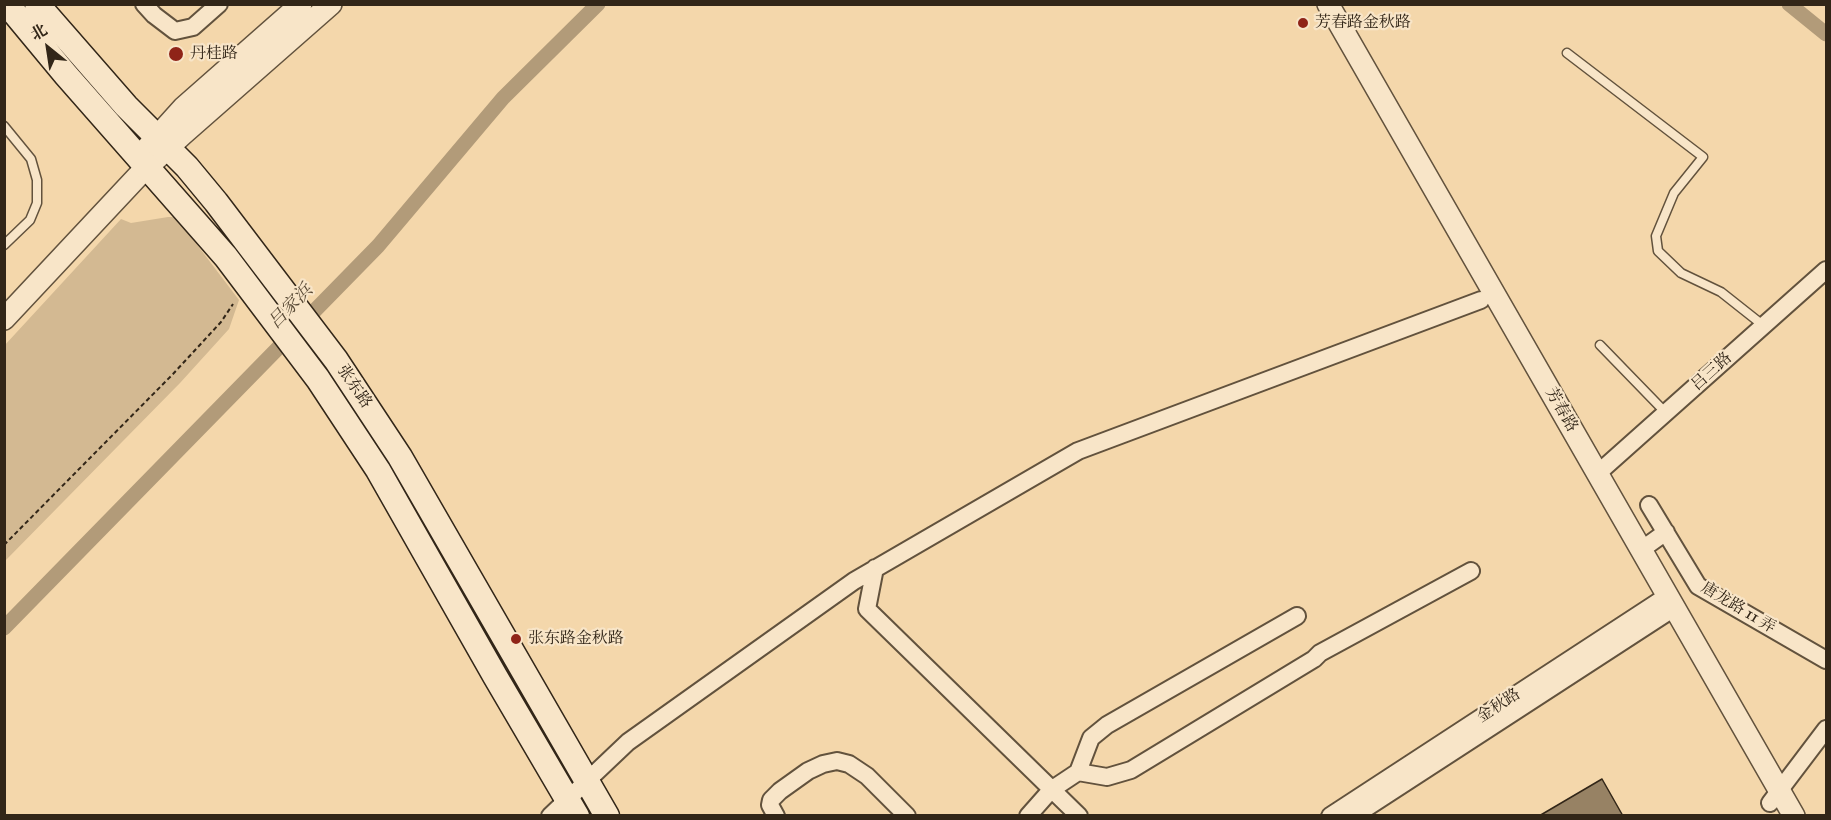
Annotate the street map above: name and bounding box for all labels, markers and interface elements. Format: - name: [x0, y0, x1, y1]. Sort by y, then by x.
- place label: 芳春路金秋路: [1315, 13, 1411, 33]
- marker: 芳春路金秋路: [1296, 16, 1310, 30]
- north arrow: [18, 18, 78, 78]
- text: 北: [27, 20, 50, 44]
- place label: 丹桂路: [190, 44, 238, 64]
- marker: 丹桂路: [167, 45, 185, 63]
- water label: 吕家浜: [264, 280, 318, 334]
- street label: 吕三路: [1688, 349, 1736, 395]
- street label: 张东路: [333, 362, 375, 412]
- street label: 芳春路: [1541, 384, 1581, 436]
- street label: 唐龙路 11 弄: [1697, 578, 1779, 638]
- place label: 张东路金秋路: [528, 629, 624, 649]
- marker: 张东路金秋路: [509, 632, 523, 646]
- street label: 金秋路: [1474, 685, 1524, 727]

